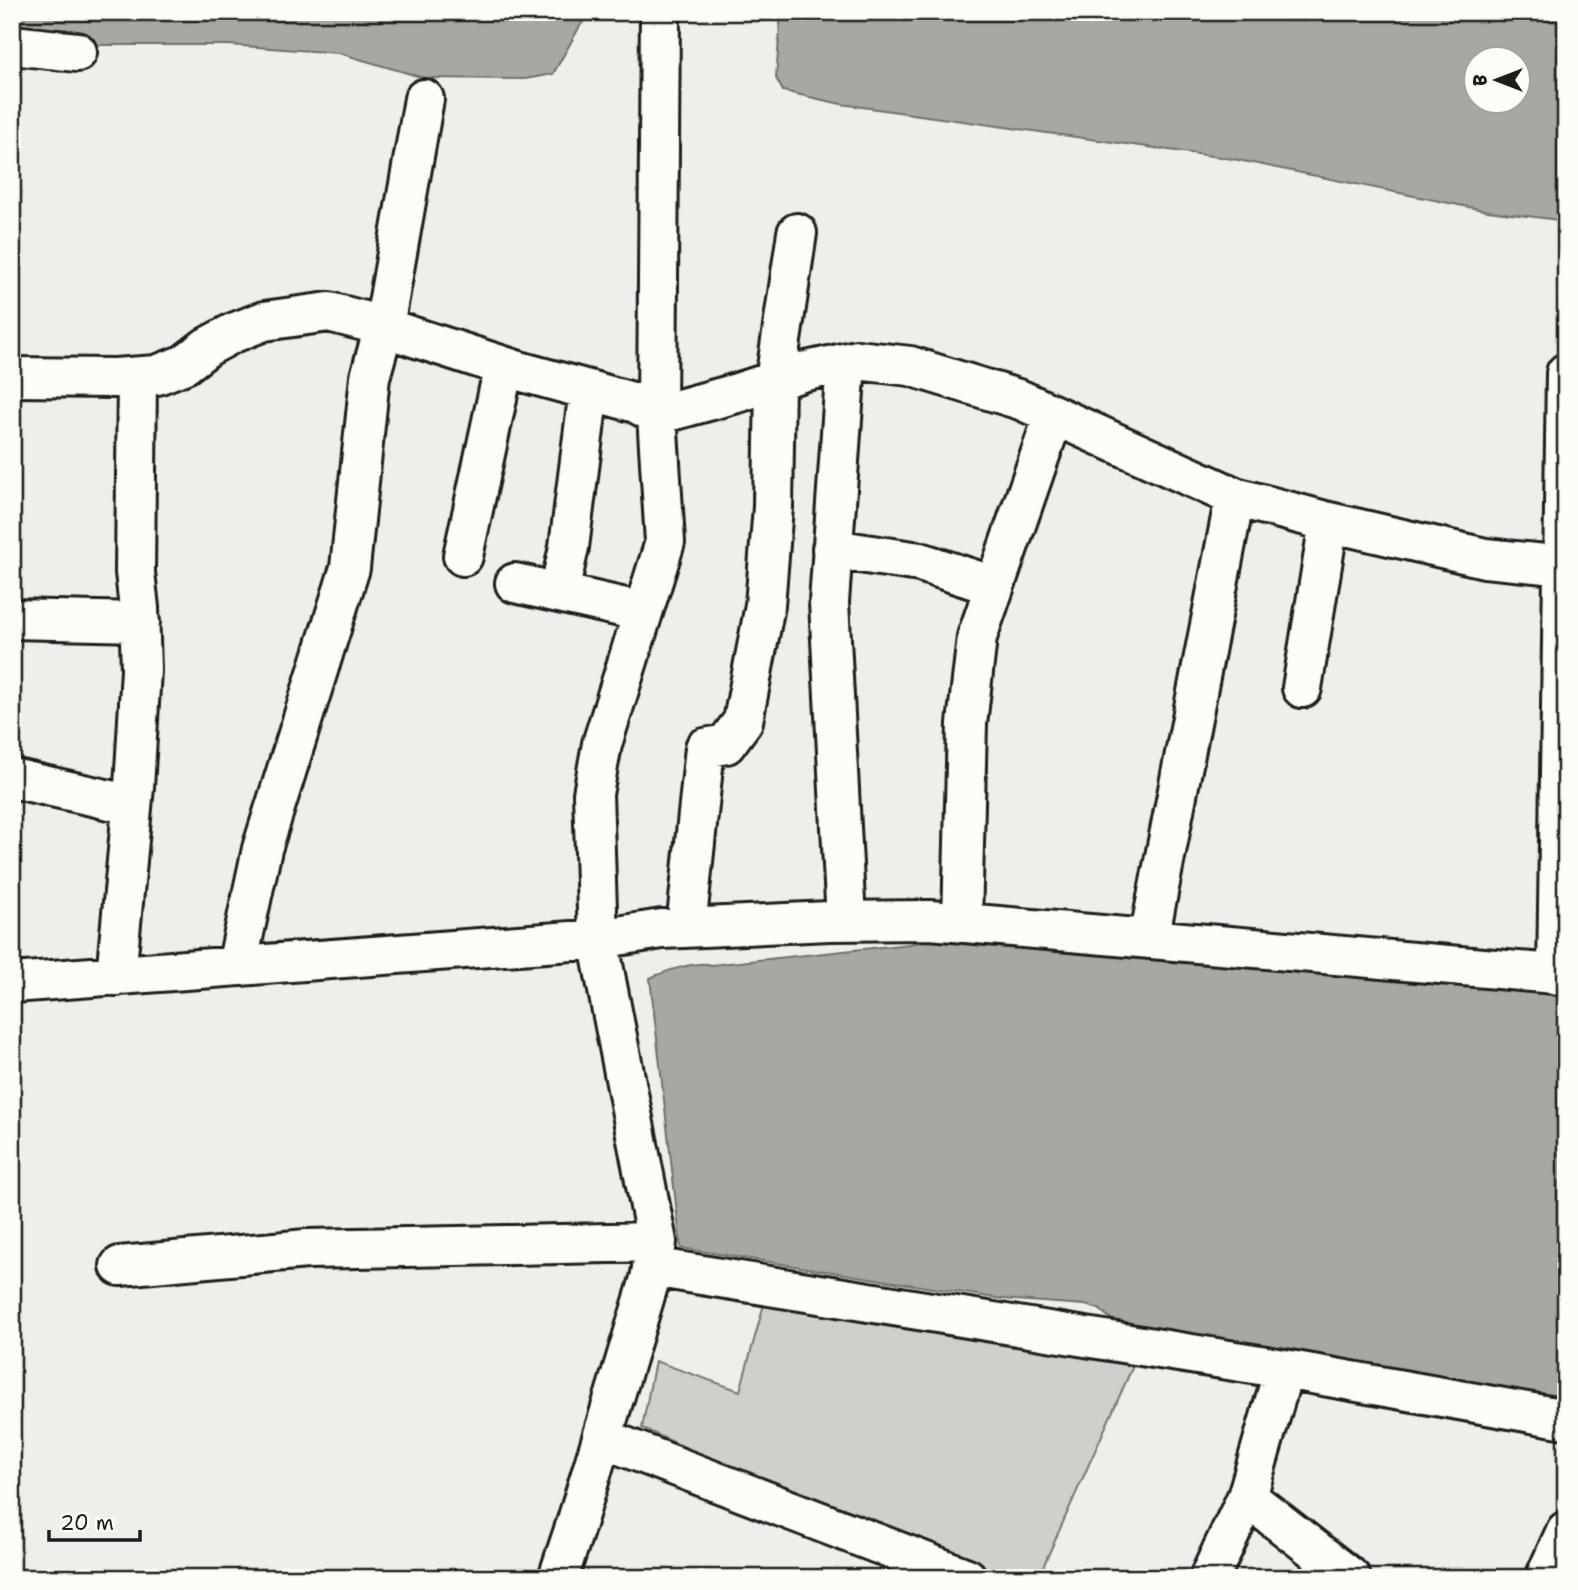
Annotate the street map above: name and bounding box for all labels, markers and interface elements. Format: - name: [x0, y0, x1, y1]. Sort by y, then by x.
- north arrow: [1462, 46, 1532, 116]
- text: B: [1468, 74, 1493, 86]
- scale bar: [49, 1499, 140, 1543]
- text: 20 m: [60, 1509, 114, 1537]

